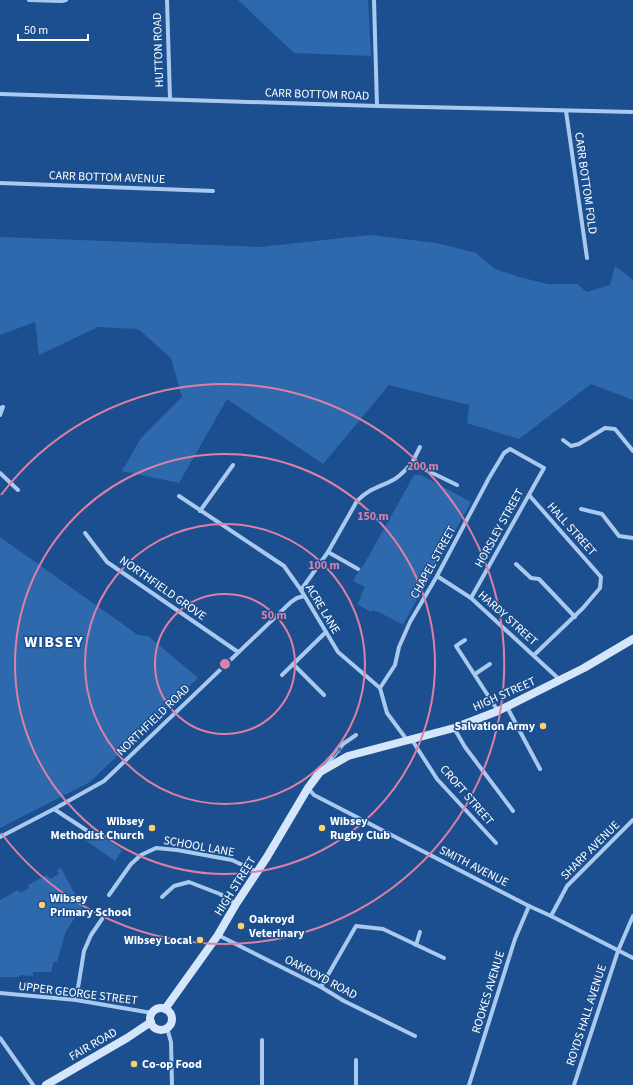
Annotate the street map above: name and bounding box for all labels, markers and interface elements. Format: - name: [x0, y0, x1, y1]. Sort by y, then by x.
- street label: HUTTON ROAD: [149, 12, 168, 88]
- scale bar: [18, 16, 88, 42]
- text: 50 m: [24, 22, 48, 39]
- street label: CARR BOTTOM ROAD: [265, 84, 369, 105]
- street label: CARR BOTTOM FOLD: [570, 131, 601, 235]
- street label: CARR BOTTOM AVENUE: [48, 167, 166, 188]
- text: 200 m: [407, 458, 439, 475]
- street label: HORSLEY STREET: [471, 485, 528, 571]
- street label: HALL STREET: [543, 499, 601, 560]
- text: 150 m: [357, 508, 389, 525]
- street label: CHAPEL STREET: [406, 522, 461, 602]
- street label: NORTHFIELD GROVE: [116, 552, 209, 625]
- text: 100 m: [308, 557, 340, 574]
- street label: ACRE LANE: [301, 581, 344, 637]
- street label: HARDY STREET: [474, 587, 542, 650]
- text: 50 m: [261, 607, 287, 624]
- district label: WIBSEY: [24, 631, 84, 653]
- centre of rings: [218, 657, 232, 671]
- street label: HIGH STREET: [470, 673, 539, 716]
- street label: NORTHFIELD ROAD: [113, 681, 194, 760]
- place label: Salvation Army: [454, 718, 536, 735]
- marker: Salvation Army: [538, 721, 548, 731]
- one-way arrow: [332, 747, 341, 758]
- street label: CROFT STREET: [436, 761, 498, 830]
- place label: Wibsey Methodist Church: [51, 813, 145, 844]
- place label: Wibsey Rugby Club: [330, 813, 390, 844]
- street label: SHARP AVENUE: [557, 817, 624, 884]
- marker: Wibsey Methodist Church: [147, 823, 157, 833]
- marker: Wibsey Rugby Club: [317, 823, 327, 833]
- street label: SCHOOL LANE: [162, 832, 236, 861]
- street label: SMITH AVENUE: [436, 842, 511, 891]
- street label: HIGH STREET: [210, 853, 261, 919]
- place label: Wibsey Primary School: [50, 890, 132, 921]
- marker: Wibsey Primary School: [37, 900, 47, 910]
- place label: Oakroyd Veterinary: [248, 911, 305, 942]
- marker: Oakroyd Veterinary: [236, 921, 246, 931]
- place label: Wibsey Local: [124, 932, 193, 949]
- marker: Wibsey Local: [195, 935, 205, 945]
- street label: ROOKES AVENUE: [468, 949, 509, 1036]
- street label: OAKROYD ROAD: [281, 951, 360, 1004]
- street label: ROYDS HALL AVENUE: [562, 962, 611, 1068]
- street label: UPPER GEORGE STREET: [17, 978, 139, 1009]
- street label: FAIR ROAD: [66, 1024, 120, 1065]
- place label: Co-op Food: [142, 1056, 202, 1073]
- marker: Co-op Food: [129, 1059, 139, 1069]

